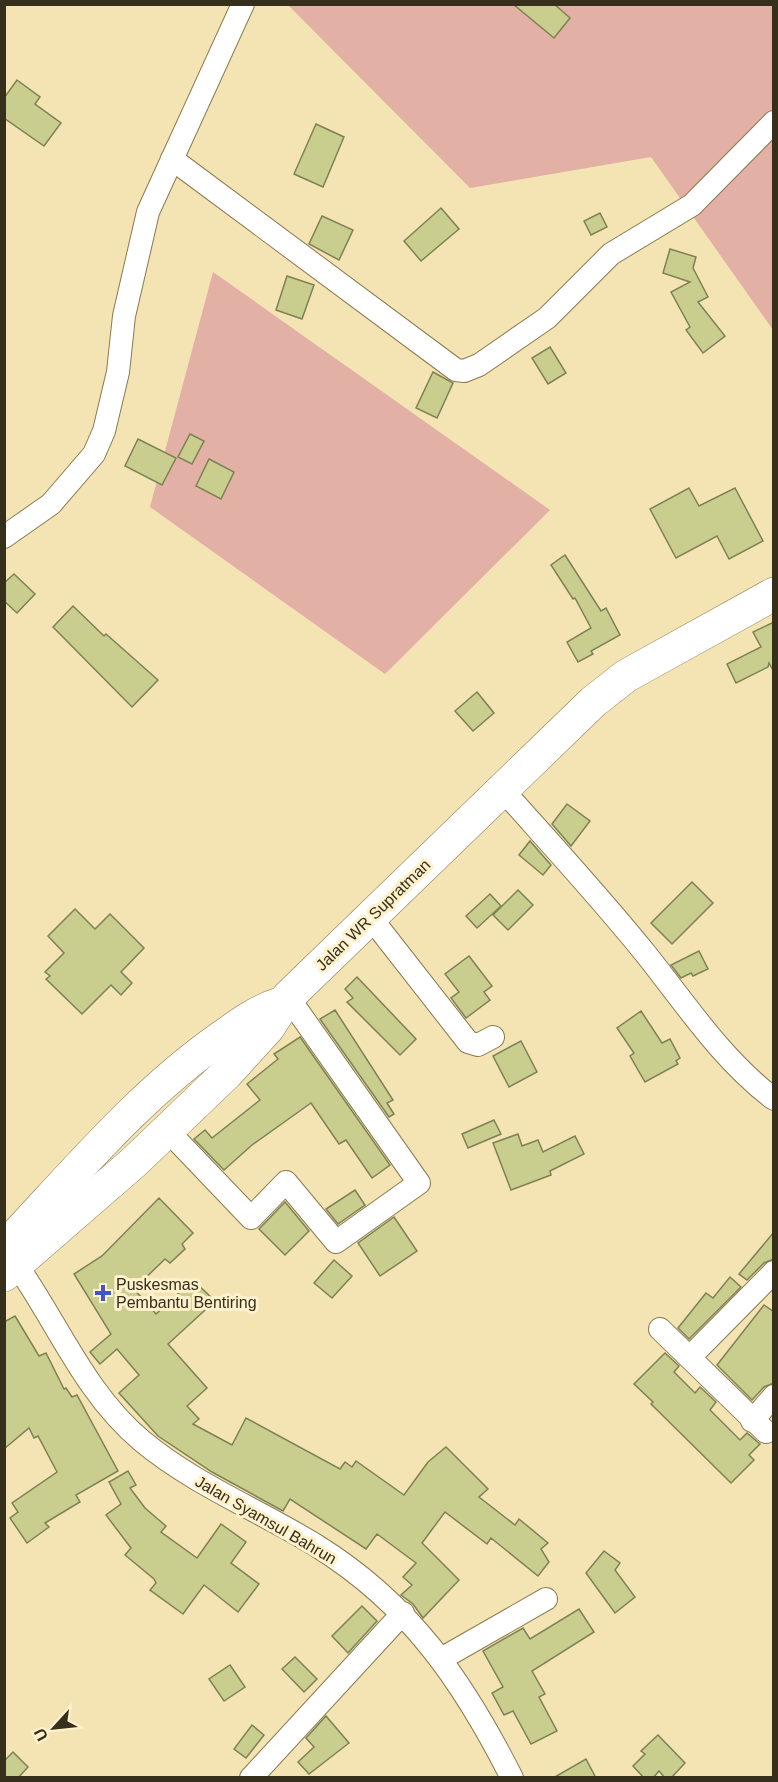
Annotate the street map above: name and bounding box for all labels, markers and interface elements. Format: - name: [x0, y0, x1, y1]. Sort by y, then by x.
- street label: Jalan WR Supratman: [312, 856, 434, 974]
- place label: Puskesmas Pembantu Bentiring: [116, 1276, 257, 1311]
- marker: Puskesmas Pembantu Bentiring: [94, 1284, 112, 1302]
- street label: Jalan Syamsul Bahrun: [192, 1473, 340, 1567]
- north arrow: [24, 1698, 84, 1758]
- text: U: [31, 1726, 51, 1744]

